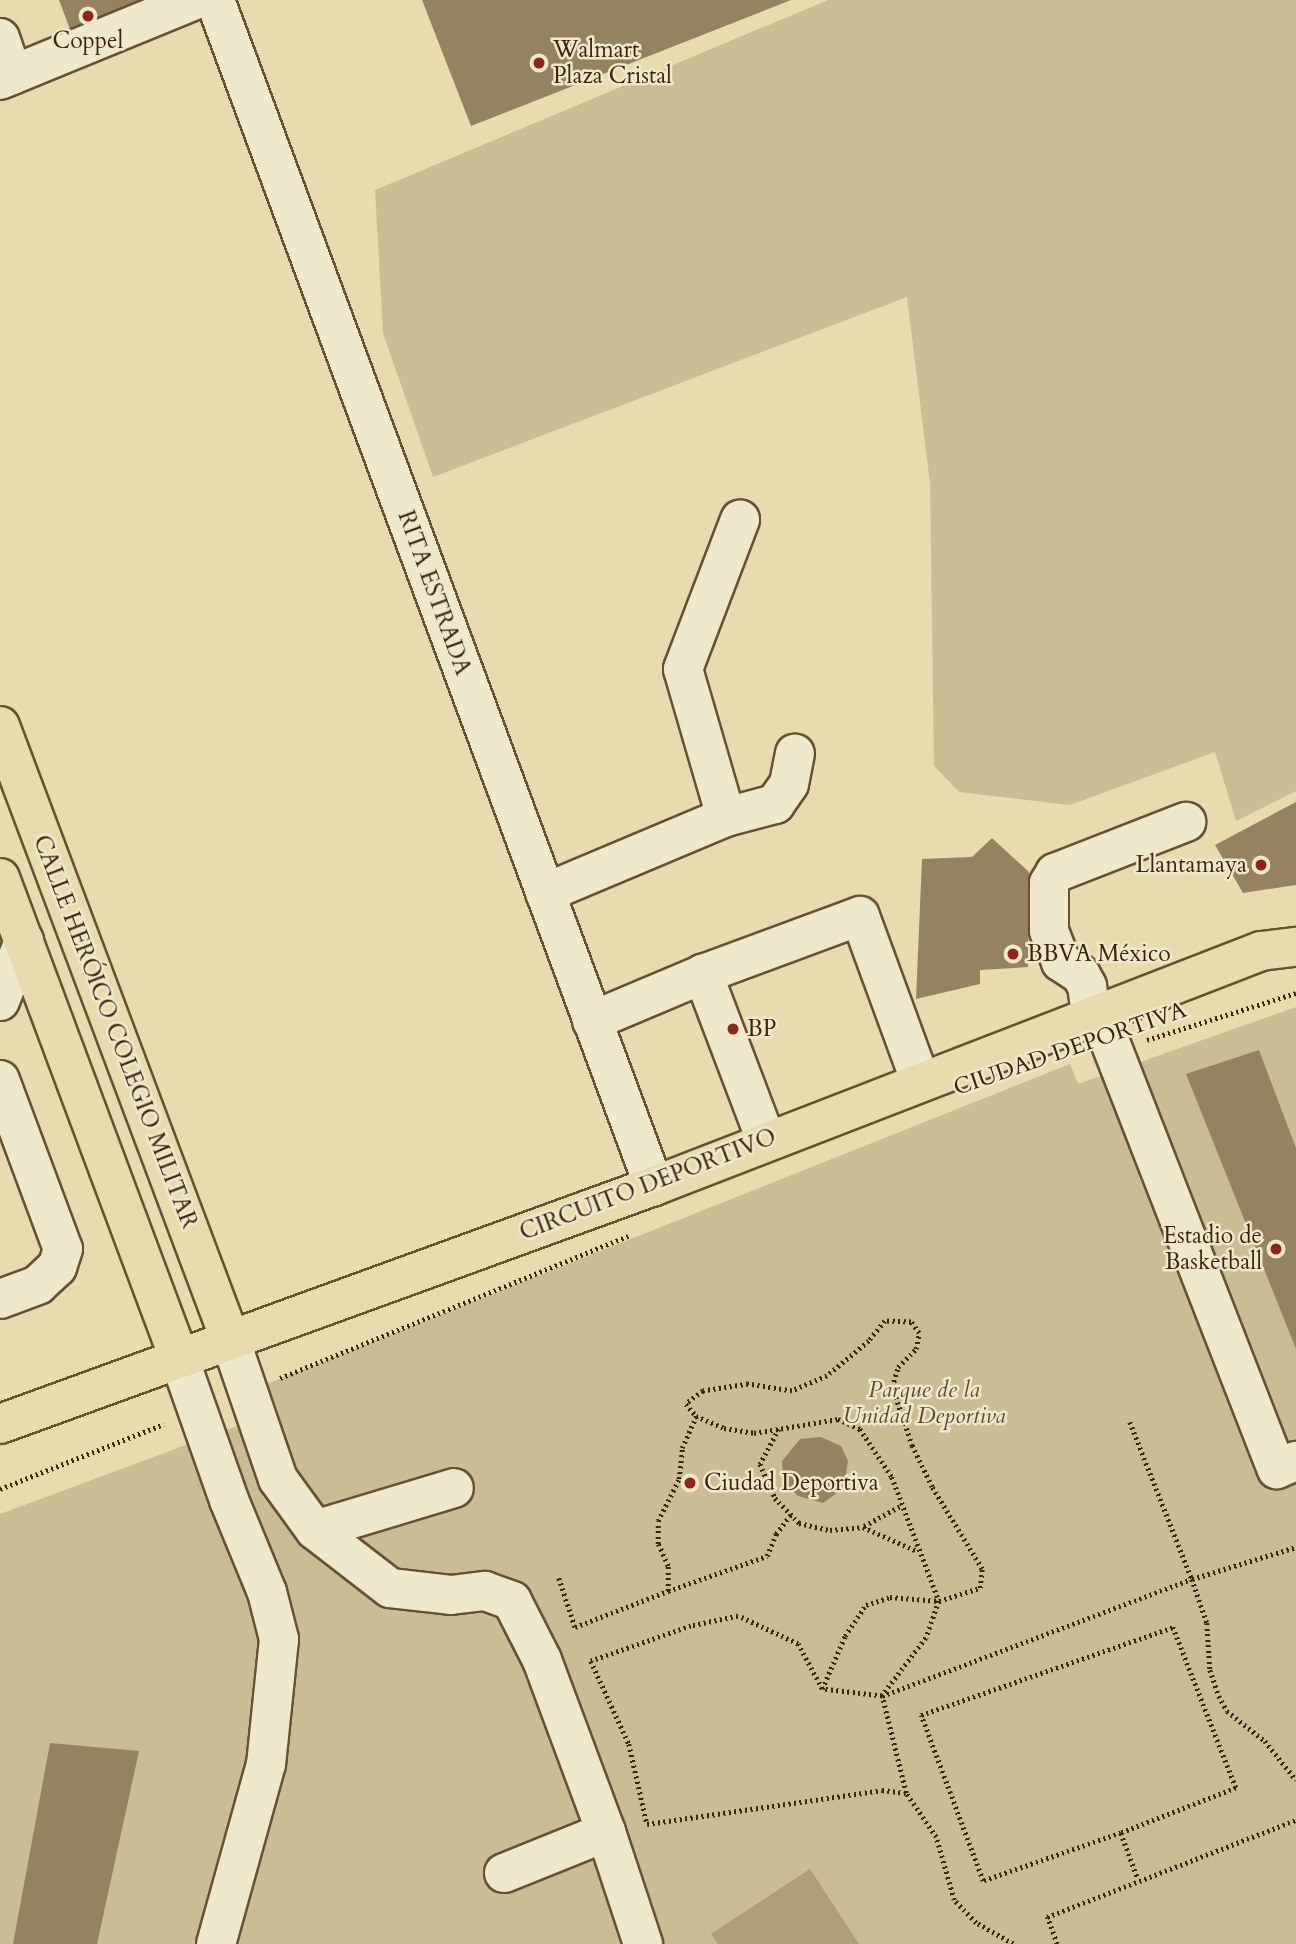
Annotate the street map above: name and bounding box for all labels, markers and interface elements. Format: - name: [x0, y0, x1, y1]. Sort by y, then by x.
- marker: Coppel: [80, 8, 96, 24]
- place label: Coppel: [53, 27, 123, 55]
- place label: Walmart Plaza Cristal: [553, 36, 672, 90]
- marker: Walmart Plaza Cristal: [531, 55, 547, 71]
- street label: RITA ESTRADA: [391, 507, 477, 679]
- street label: CALLE HERÓICO COLEGIO MILITAR: [27, 831, 203, 1233]
- place label: Llantamaya: [1136, 851, 1247, 879]
- marker: Llantamaya: [1253, 857, 1269, 873]
- place label: BBVA México: [1027, 940, 1171, 968]
- marker: BBVA México: [1005, 946, 1021, 962]
- street label: CIUDAD DEPORTIVA: [950, 996, 1190, 1102]
- place label: BP: [747, 1015, 776, 1043]
- marker: BP: [725, 1021, 741, 1037]
- street label: CIRCUITO DEPORTIVO: [516, 1123, 780, 1247]
- place label: Estadio de Basketball: [1163, 1222, 1262, 1276]
- marker: Estadio de Basketball: [1268, 1241, 1284, 1257]
- park label: Parque de la Unidad Deportiva: [842, 1376, 1006, 1430]
- place label: Ciudad Deportiva: [704, 1469, 879, 1497]
- marker: Ciudad Deportiva: [682, 1475, 698, 1491]

